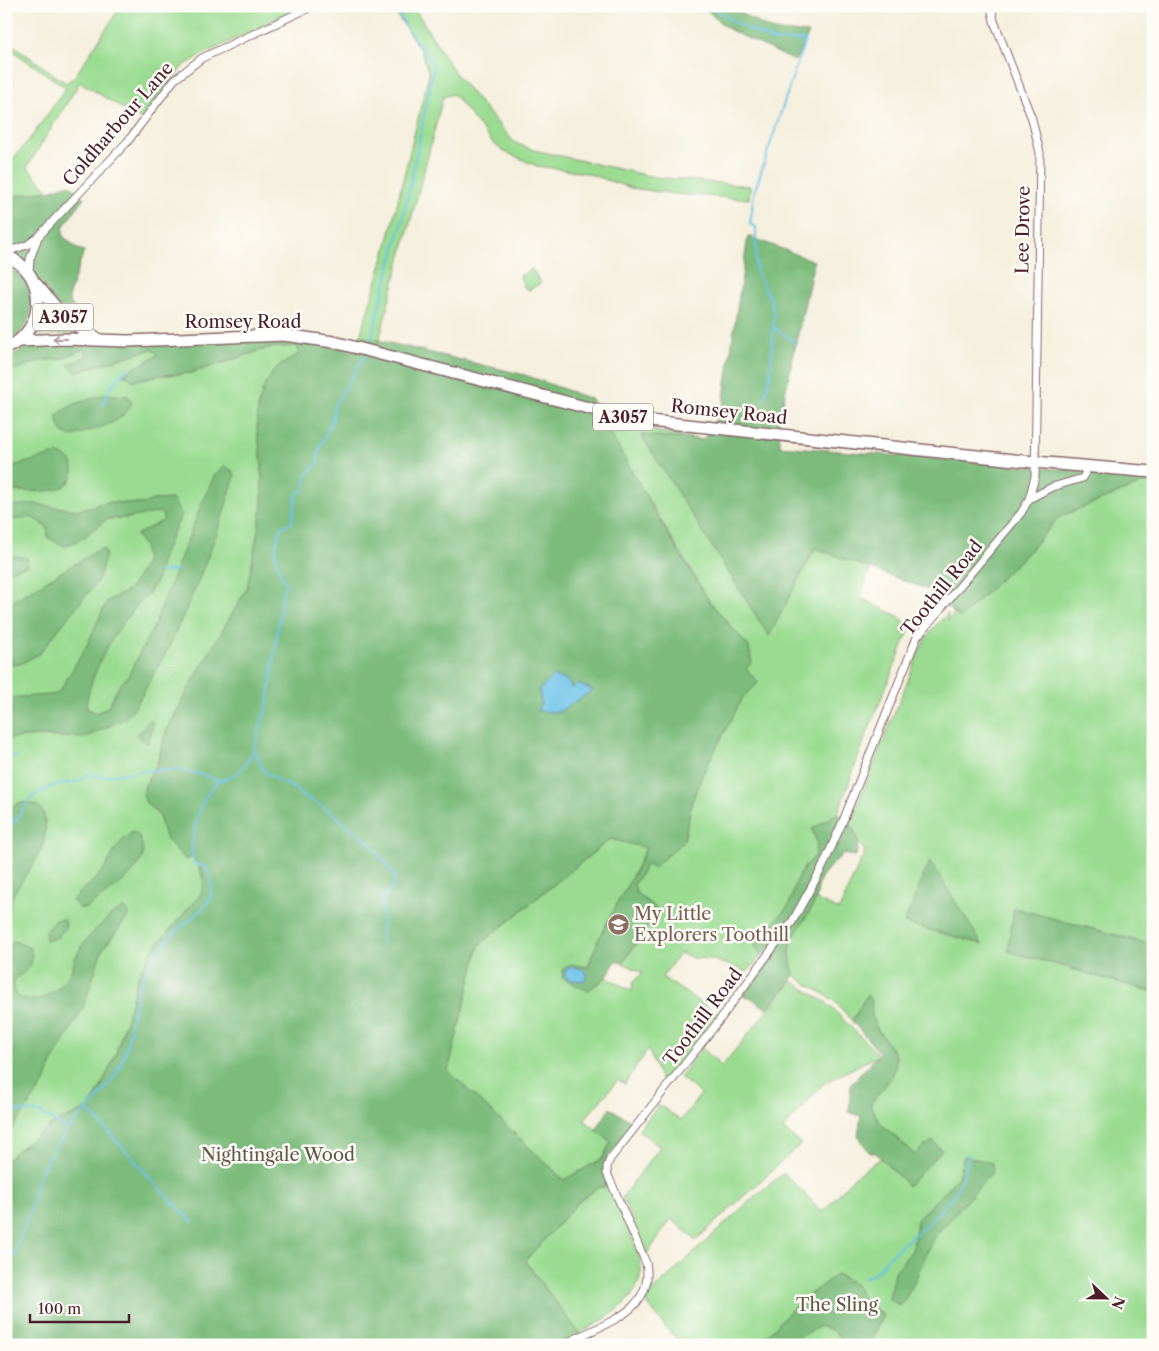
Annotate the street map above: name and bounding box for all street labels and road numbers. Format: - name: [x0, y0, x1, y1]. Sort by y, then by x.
- street label: Coldharbour Lane: [58, 57, 178, 191]
- street label: Lee Drove: [1011, 186, 1035, 274]
- road number: A3057: [33, 304, 93, 330]
- street label: Romsey Road: [184, 311, 302, 333]
- street label: Romsey Road: [670, 395, 788, 429]
- road number: A3057: [593, 404, 653, 431]
- street label: Toothill Road: [897, 536, 987, 640]
- street label: Toothill Road: [659, 964, 747, 1070]

